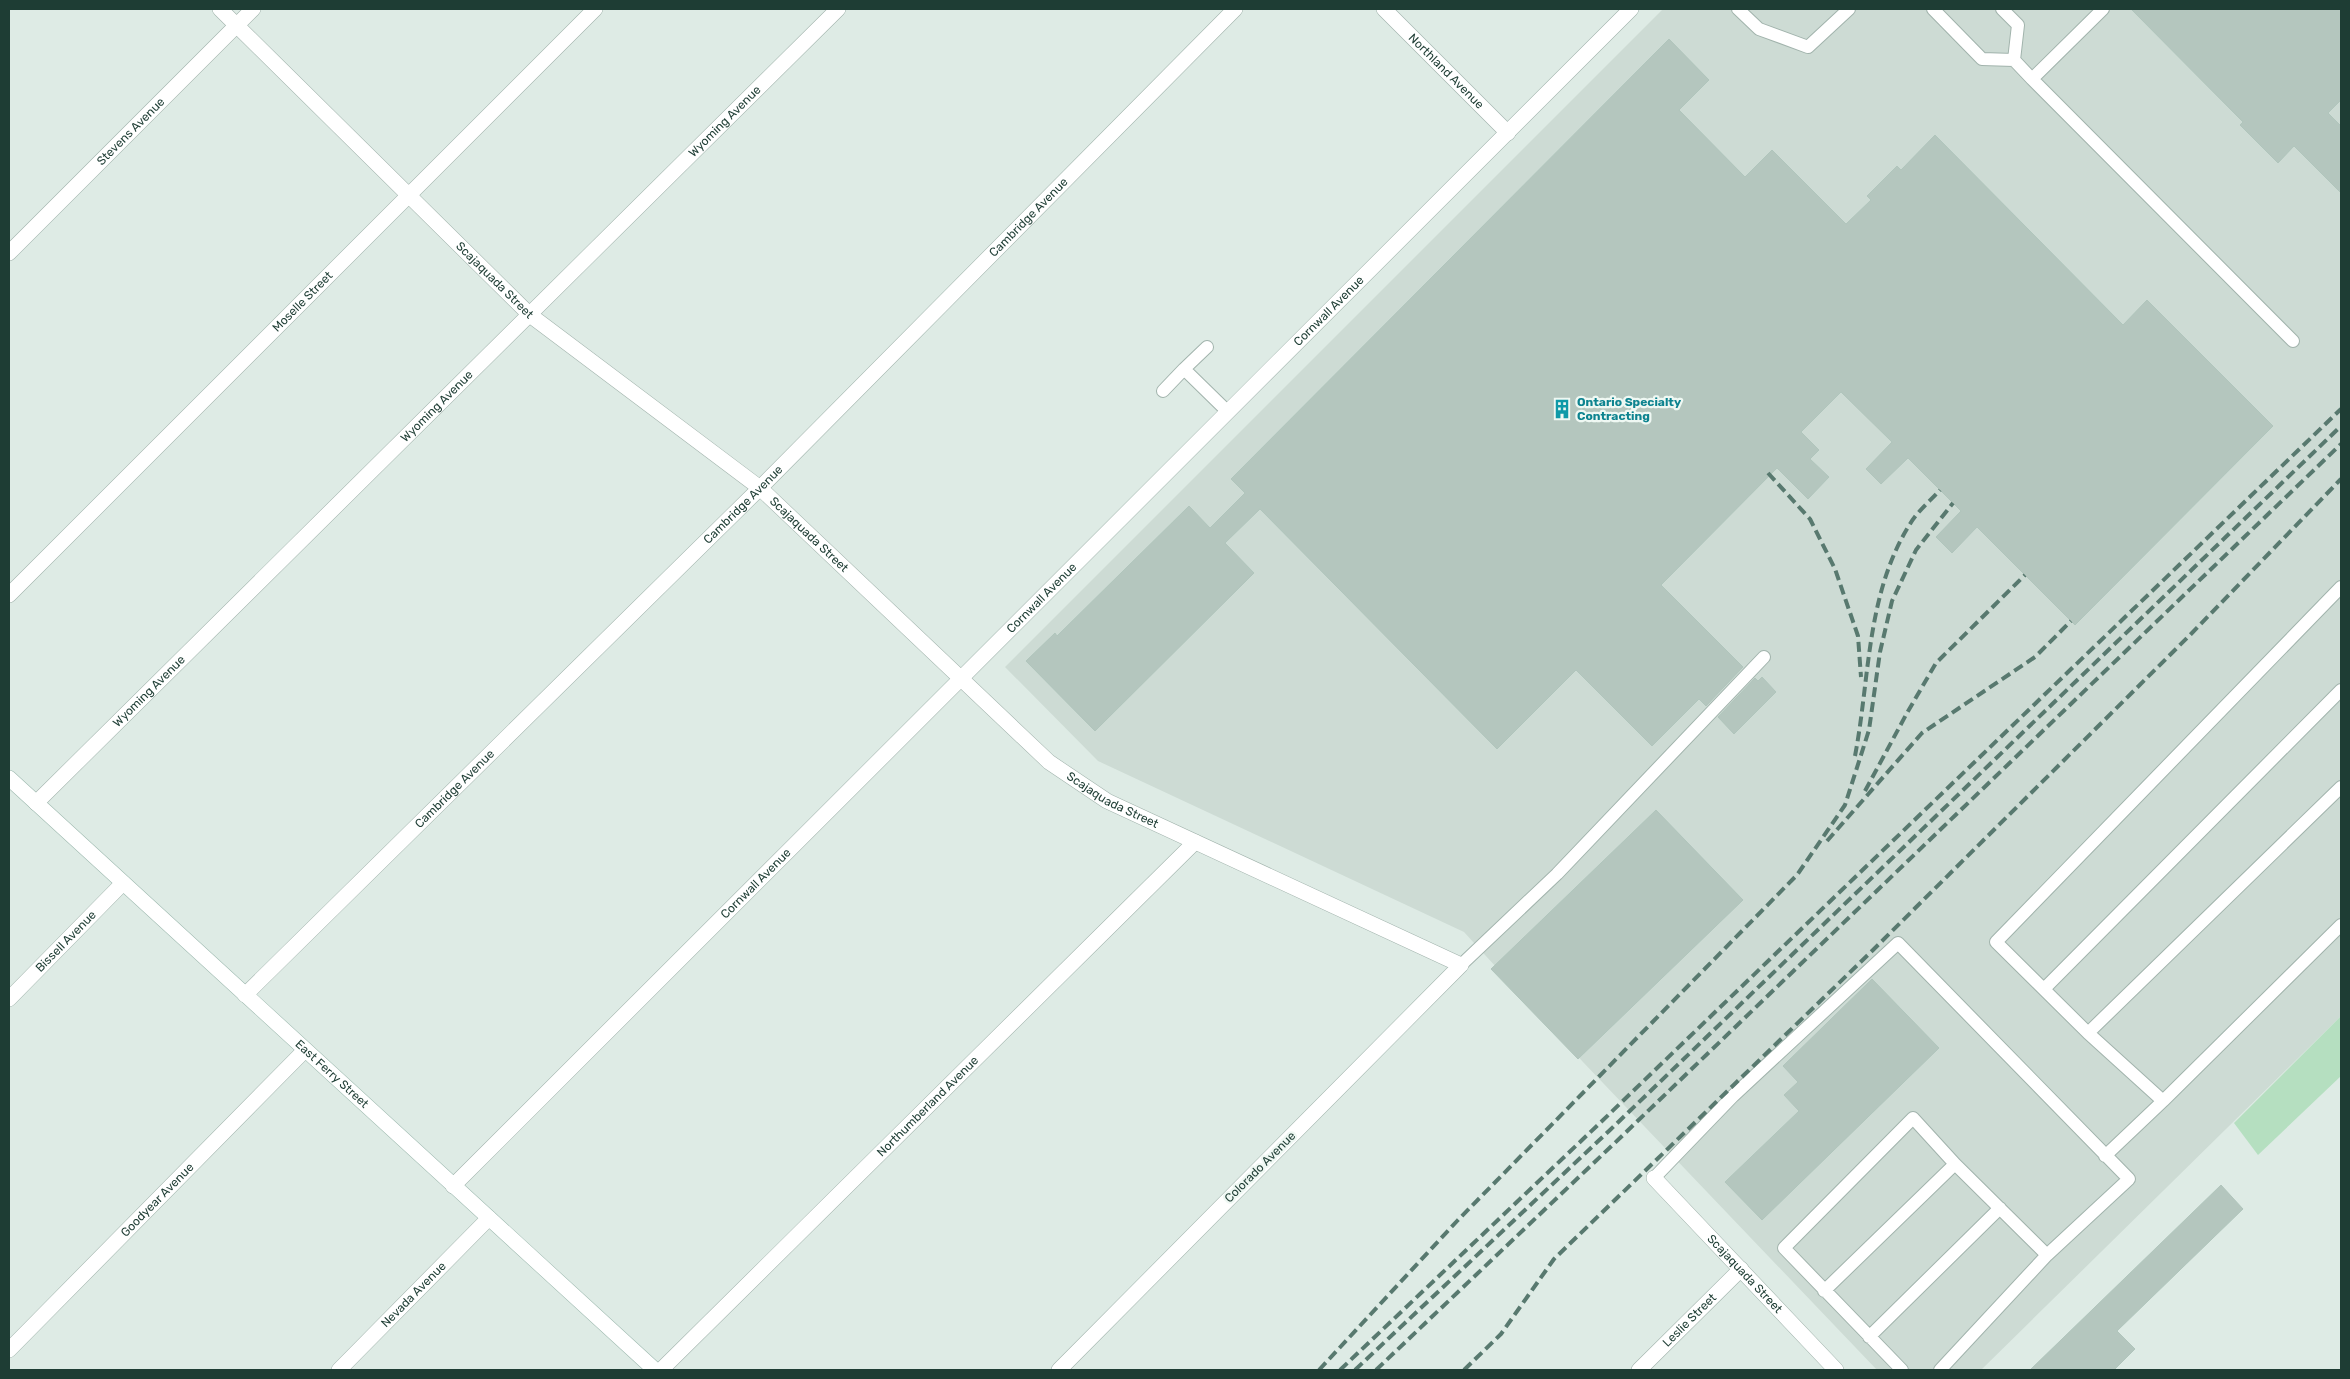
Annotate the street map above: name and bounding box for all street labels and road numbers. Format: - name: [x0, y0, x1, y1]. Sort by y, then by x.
- street label: Northland Avenue: [1406, 31, 1487, 112]
- street label: Wyoming Avenue: [686, 82, 764, 160]
- street label: Stevens Avenue: [94, 94, 168, 168]
- street label: Cambridge Avenue: [986, 175, 1071, 260]
- street label: Scajaquada Street: [453, 239, 536, 322]
- street label: Moselle Street: [269, 268, 336, 335]
- street label: Cornwall Avenue: [1291, 273, 1367, 349]
- street label: Wyoming Avenue: [398, 367, 476, 445]
- street label: Cambridge Avenue: [701, 462, 786, 547]
- street label: Scajaquada Street: [767, 494, 851, 575]
- street label: Cornwall Avenue: [1004, 560, 1080, 636]
- street label: Wyoming Avenue: [110, 652, 188, 730]
- street label: Cambridge Avenue: [412, 747, 497, 831]
- street label: Scajaquada Street: [1064, 769, 1161, 831]
- street label: Cornwall Avenue: [718, 845, 794, 921]
- street label: Bissell Avenue: [33, 907, 99, 975]
- street label: East Ferry Street: [292, 1037, 372, 1111]
- street label: Northumberland Avenue: [874, 1053, 981, 1159]
- street label: Colorado Avenue: [1222, 1128, 1299, 1205]
- street label: Goodyear Avenue: [118, 1160, 197, 1240]
- street label: Scajaquada Street: [1704, 1232, 1786, 1316]
- street label: Nevada Avenue: [378, 1259, 449, 1330]
- street label: Leslie Street: [1660, 1290, 1719, 1350]

